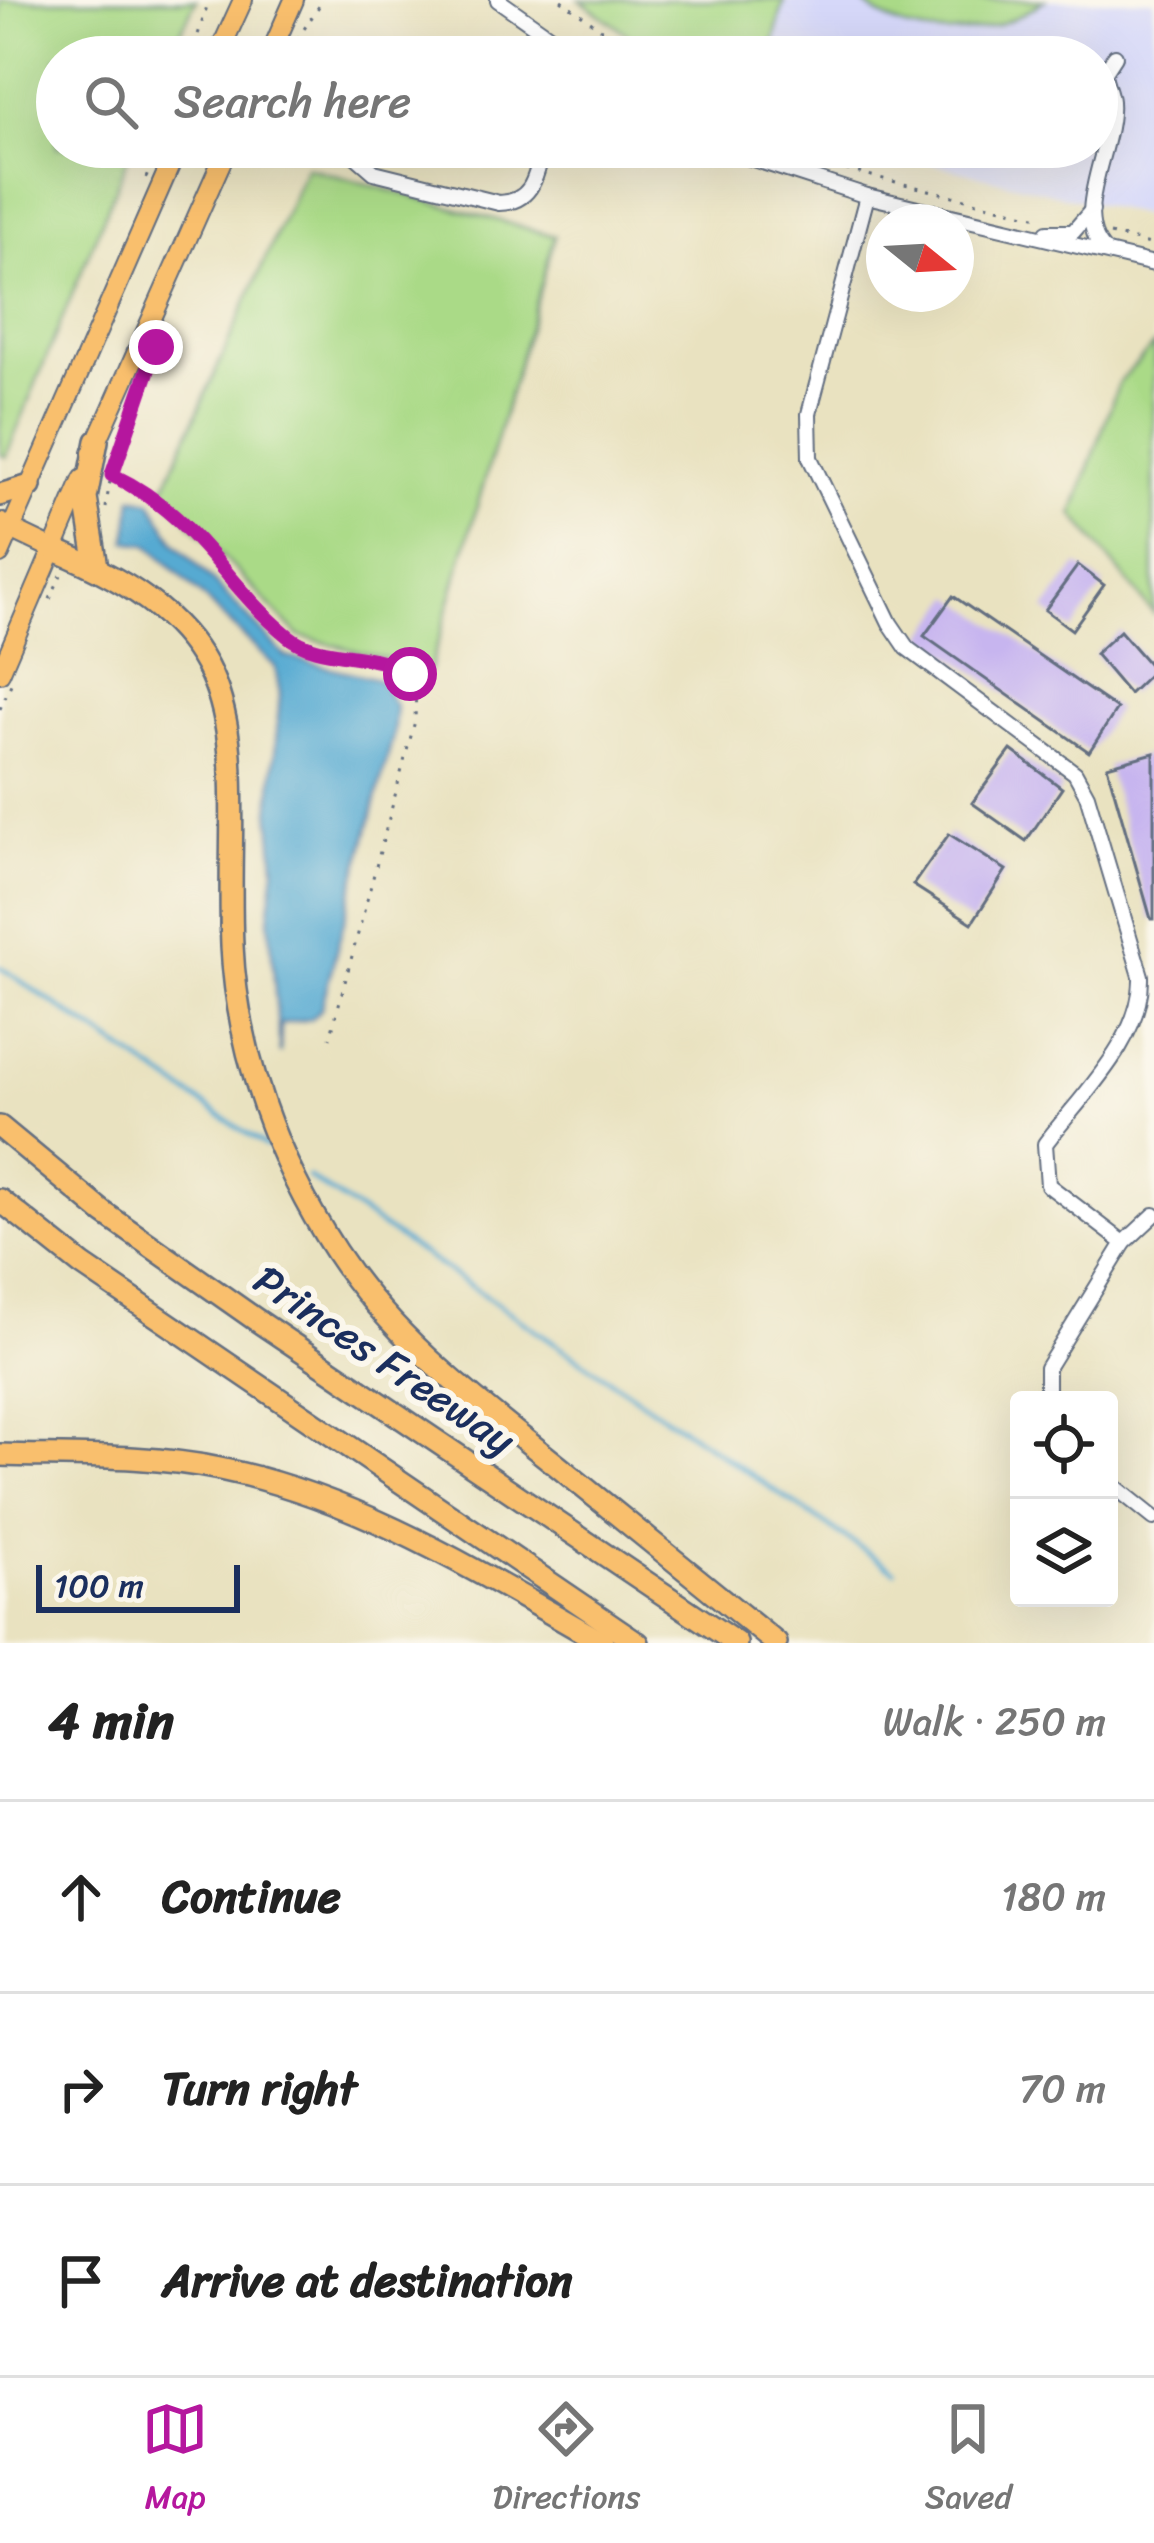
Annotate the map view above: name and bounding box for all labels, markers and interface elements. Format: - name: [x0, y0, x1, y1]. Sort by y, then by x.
- search box: [36, 36, 1118, 168]
- text: Search here: [174, 62, 411, 142]
- icon: search: [78, 69, 144, 135]
- north arrow: [866, 204, 974, 312]
- route end: [129, 320, 183, 374]
- route start: [383, 647, 437, 701]
- street label: Princes Freeway: [238, 1244, 531, 1475]
- map controls: [1010, 1391, 1118, 1607]
- button: locate: [1010, 1391, 1118, 1499]
- button: layers: [1010, 1499, 1118, 1607]
- text: 100 m: [54, 1557, 144, 1615]
- scale bar: [36, 1559, 240, 1612]
- text: 4 min: [48, 1676, 174, 1766]
- text: Walk · 250 m: [883, 1687, 1106, 1756]
- text: Continue: [162, 1857, 341, 1937]
- text: 180 m: [1001, 1862, 1106, 1931]
- icon: ahead: [48, 1864, 114, 1930]
- text: Turn right: [162, 2049, 357, 2129]
- text: 70 m: [1019, 2054, 1106, 2123]
- icon: right: [48, 2056, 114, 2122]
- text: Arrive at destination: [162, 2241, 572, 2321]
- icon: arrive: [48, 2248, 114, 2314]
- tab: Map: [142, 2396, 208, 2526]
- tab: Directions: [493, 2396, 640, 2526]
- tab: Saved: [925, 2396, 1012, 2526]

